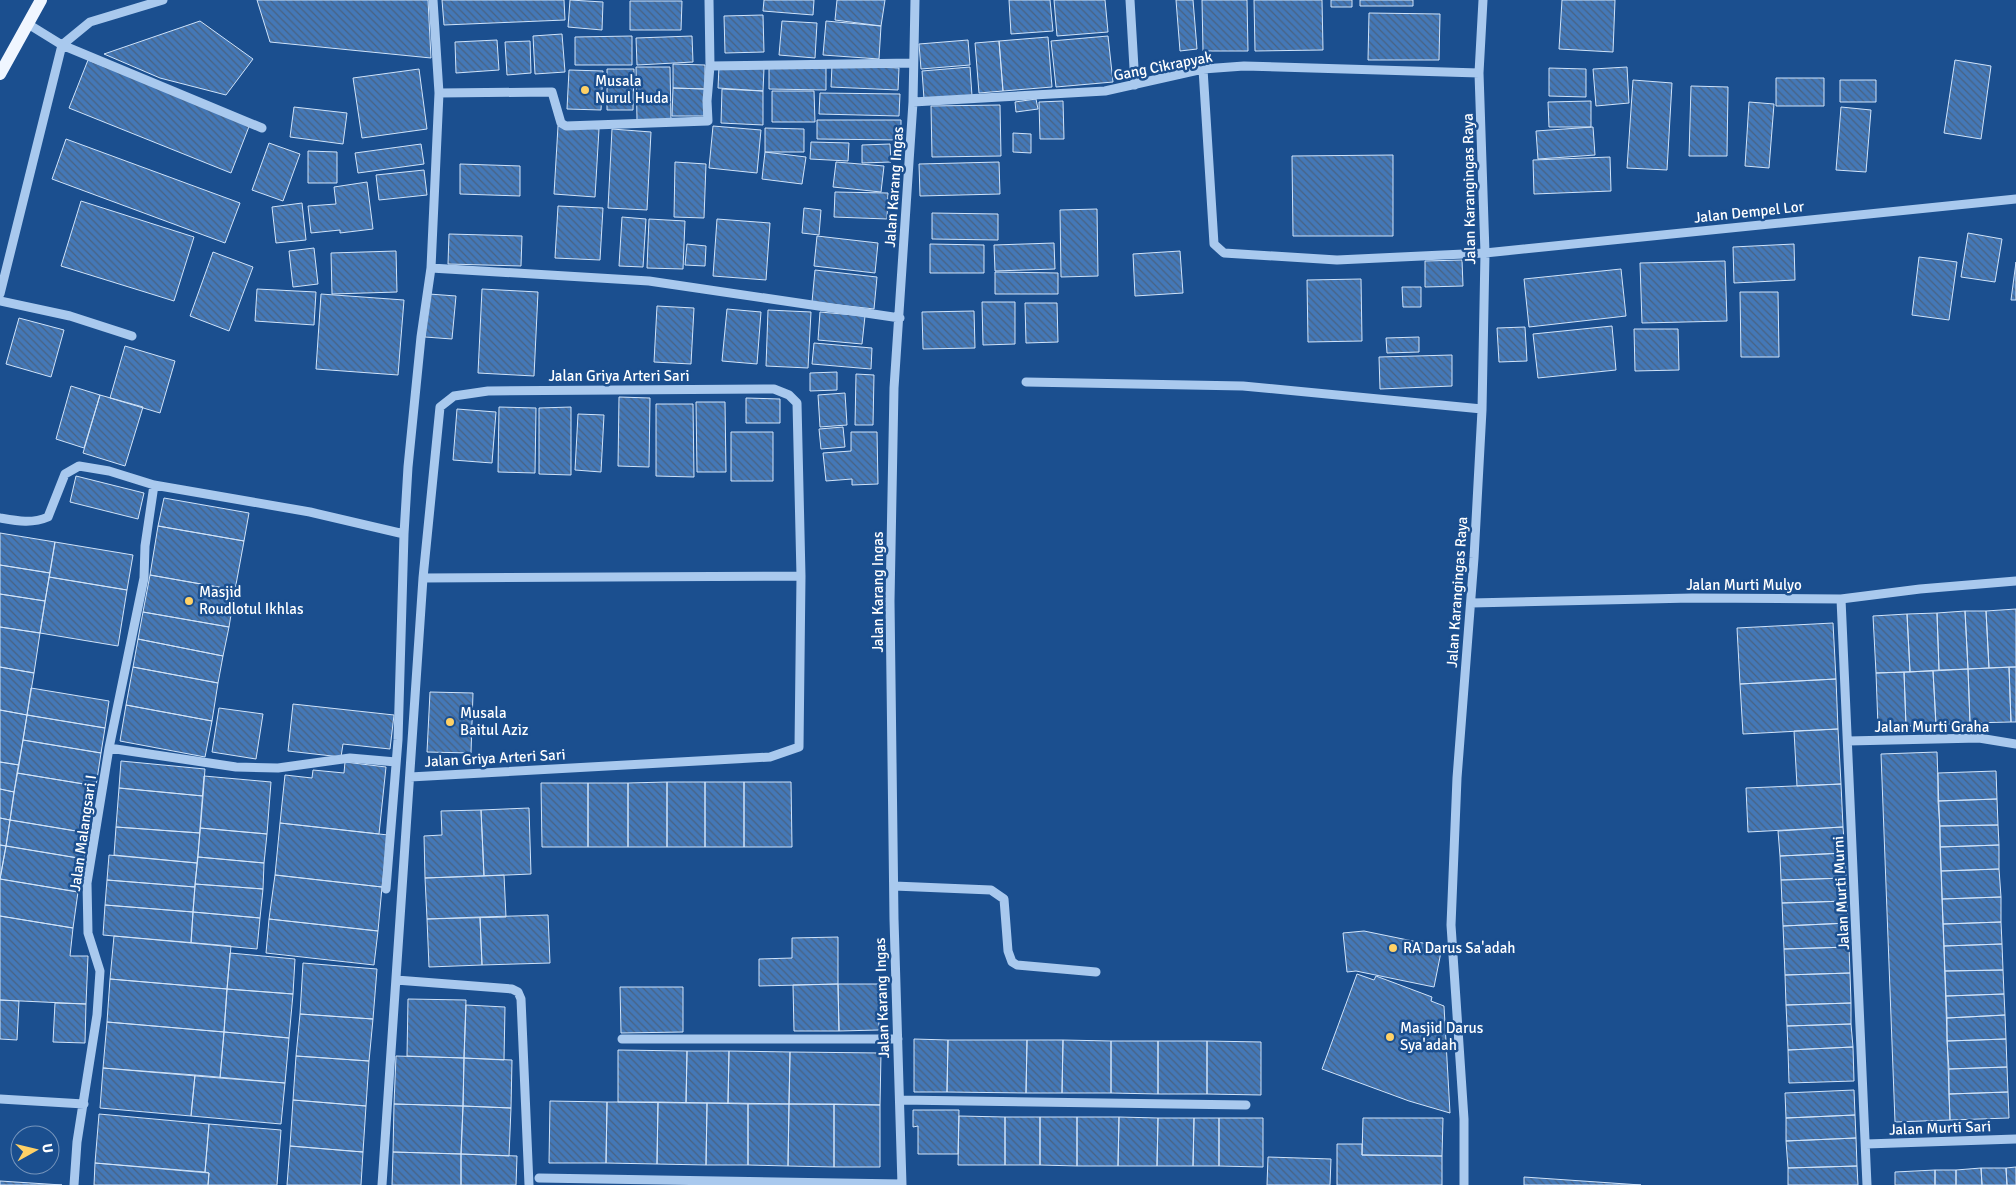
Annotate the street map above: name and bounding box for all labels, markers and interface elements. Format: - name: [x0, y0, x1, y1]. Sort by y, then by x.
- street label: Gang Cikrapyak: [1112, 48, 1214, 84]
- place label: Musala Nurul Huda: [595, 72, 669, 107]
- marker: Musala Nurul Huda: [579, 84, 591, 96]
- street label: Jalan Karangingas Raya: [1459, 113, 1479, 265]
- street label: Jalan Karang Ingas: [881, 126, 907, 248]
- street label: Jalan Dempel Lor: [1693, 197, 1805, 227]
- street label: Jalan Griya Arteri Sari: [548, 367, 690, 385]
- street label: Jalan Karangingas Raya: [1443, 516, 1471, 668]
- street label: Jalan Karang Ingas: [869, 531, 887, 653]
- street label: Jalan Murti Mulyo: [1686, 576, 1802, 594]
- place label: Masjid Roudlotul Ikhlas: [199, 583, 304, 618]
- marker: Masjid Roudlotul Ikhlas: [183, 595, 195, 607]
- place label: Musala Baitul Aziz: [460, 704, 529, 739]
- marker: Musala Baitul Aziz: [444, 716, 456, 728]
- street label: Jalan Murti Graha: [1875, 718, 1989, 736]
- street label: Jalan Griya Arteri Sari: [424, 745, 566, 771]
- street label: Jalan Malangsari I: [66, 774, 100, 892]
- street label: Jalan Murti Murni: [1829, 835, 1853, 951]
- street label: Jalan Karang Ingas: [871, 937, 893, 1059]
- place label: RA Darus Sa'adah: [1403, 939, 1516, 957]
- marker: RA Darus Sa'adah: [1387, 942, 1399, 954]
- place label: Masjid Darus Sya'adah: [1400, 1019, 1484, 1054]
- marker: Masjid Darus Sya'adah: [1384, 1031, 1396, 1043]
- street label: Jalan Murti Sari: [1889, 1117, 1991, 1139]
- north arrow: [10, 1125, 60, 1175]
- text: U: [38, 1142, 56, 1154]

